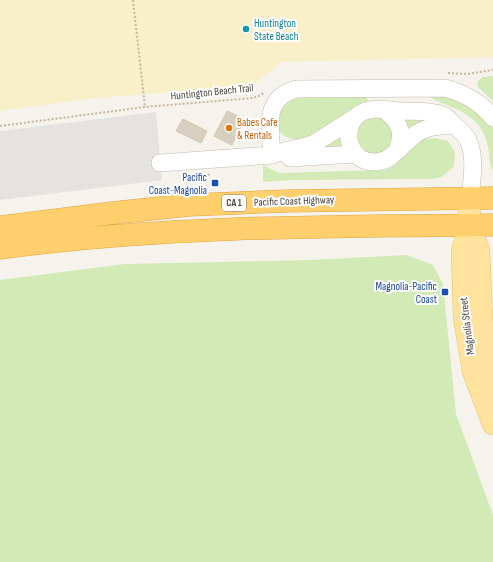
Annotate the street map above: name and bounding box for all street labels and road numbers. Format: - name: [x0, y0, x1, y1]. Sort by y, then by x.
- street label: Huntington Beach Trail: [170, 81, 254, 103]
- street label: Pacific Coast Highway: [254, 193, 335, 209]
- road number: CA 1: [222, 195, 246, 211]
- street label: Magnolia Street: [457, 296, 477, 356]

